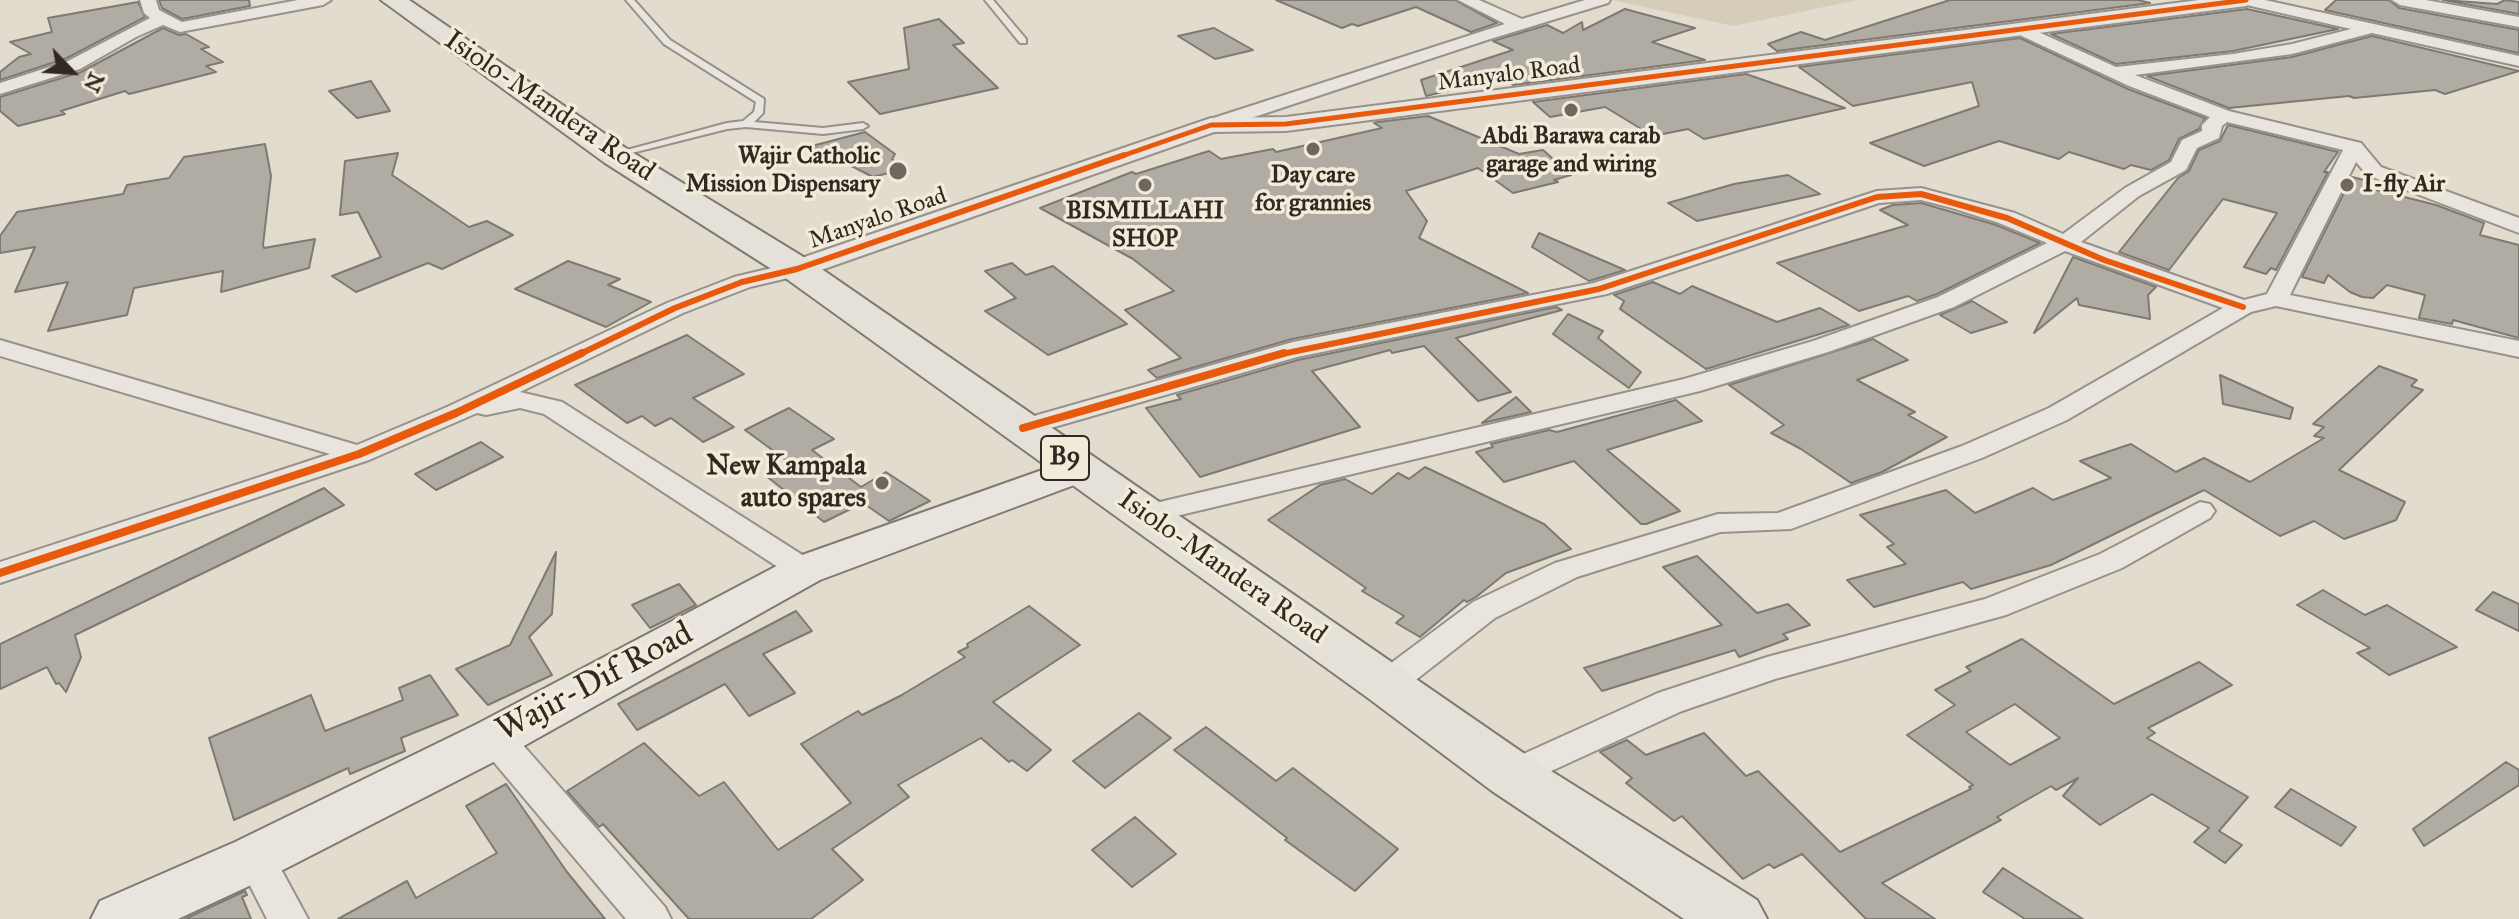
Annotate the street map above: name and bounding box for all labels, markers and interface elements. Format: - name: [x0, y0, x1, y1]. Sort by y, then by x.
- street label: Isiolo-Mandera Road: [437, 24, 661, 190]
- north arrow: [32, 32, 112, 112]
- street label: Manyalo Road: [1436, 52, 1582, 98]
- text: N: [78, 68, 110, 97]
- marker: Abdi Barawa carab garage and wiring: [1562, 101, 1580, 119]
- place label: Abdi Barawa carab garage and wiring: [1482, 123, 1660, 179]
- marker: Day care for grannies: [1304, 140, 1322, 158]
- place label: Wajir Catholic Mission Dispensary: [686, 143, 880, 199]
- marker: Wajir Catholic Mission Dispensary: [887, 160, 909, 182]
- place label: Day care for grannies: [1255, 162, 1371, 218]
- place label: I-fly Air: [2363, 171, 2445, 199]
- marker: BISMILLAHI SHOP: [1136, 176, 1154, 194]
- marker: I-fly Air: [2338, 176, 2356, 194]
- street label: Manyalo Road: [805, 182, 951, 256]
- place label: BISMILLAHI SHOP: [1066, 198, 1224, 254]
- road number: B9: [1041, 436, 1089, 480]
- place label: New Kampala auto spares: [706, 450, 866, 516]
- marker: New Kampala auto spares: [873, 474, 891, 492]
- street label: Isiolo-Mandera Road: [1111, 484, 1333, 652]
- street label: Wajir-Dif Road: [490, 614, 700, 752]

